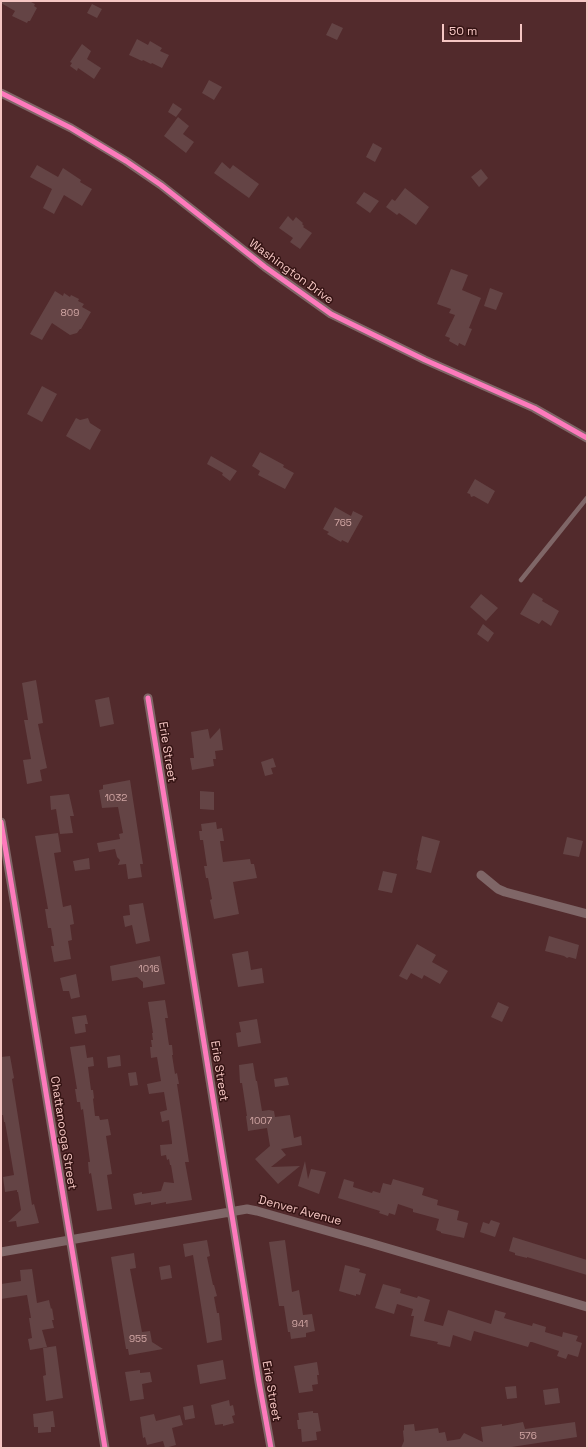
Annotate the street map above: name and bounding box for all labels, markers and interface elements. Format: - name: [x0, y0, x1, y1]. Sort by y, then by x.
- scale bar: [444, 16, 524, 42]
- text: 50 m: [449, 23, 477, 39]
- street label: Washington Drive: [246, 237, 336, 307]
- house number: 809: [61, 307, 79, 319]
- house number: 765: [334, 517, 352, 529]
- street label: Erie Street: [155, 721, 179, 783]
- house number: 1032: [105, 792, 127, 804]
- house number: 1016: [139, 963, 159, 975]
- street label: Erie Street: [207, 1040, 231, 1102]
- street label: Chattanooga Street: [47, 1075, 79, 1191]
- house number: 1007: [250, 1115, 272, 1127]
- street label: Denver Avenue: [257, 1193, 343, 1229]
- house number: 941: [292, 1318, 308, 1330]
- house number: 955: [129, 1333, 147, 1345]
- street label: Erie Street: [259, 1360, 283, 1422]
- house number: 576: [519, 1430, 537, 1442]

